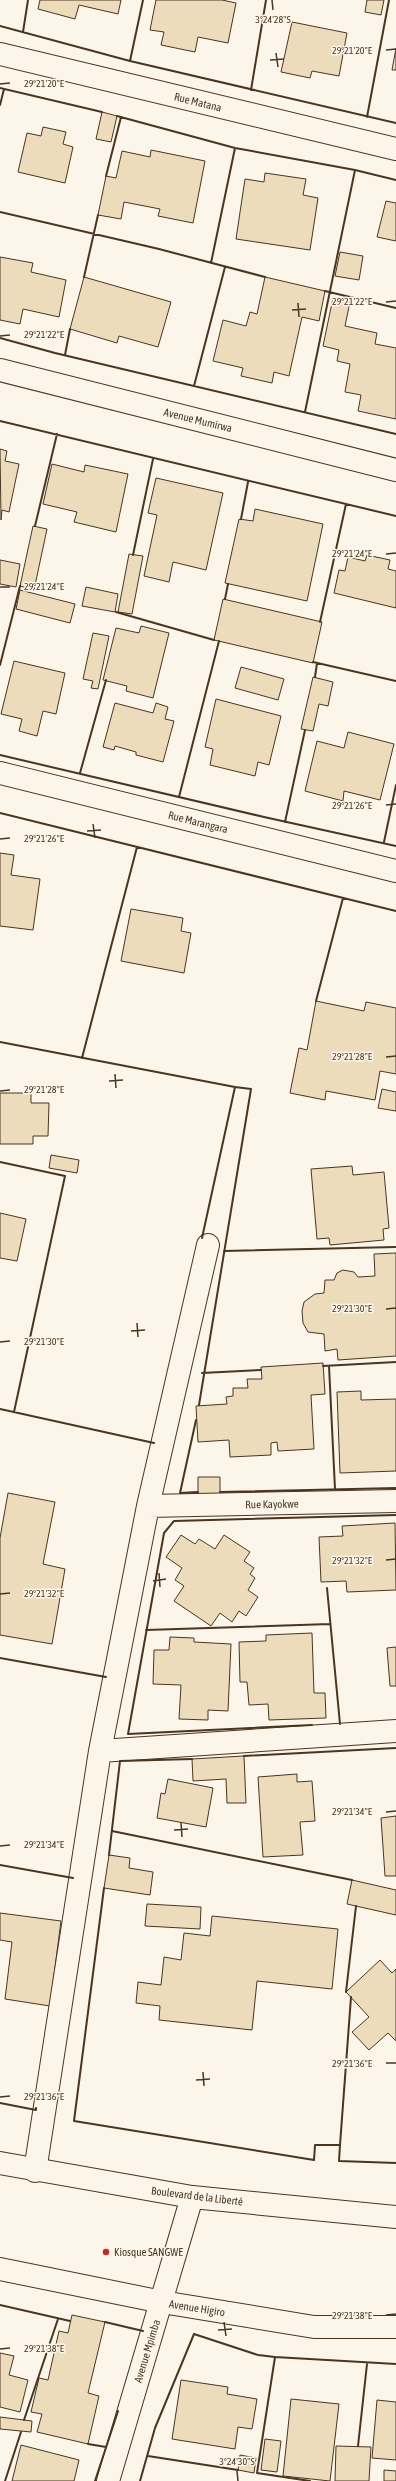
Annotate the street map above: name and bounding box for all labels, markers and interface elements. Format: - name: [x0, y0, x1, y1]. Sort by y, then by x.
- text: 3°24'28"S: [255, 14, 291, 25]
- text: 29°21'20"E: [332, 45, 373, 56]
- text: 29°21'20"E: [24, 78, 65, 89]
- street label: Rue Matana: [173, 90, 223, 114]
- text: 29°21'22"E: [332, 296, 373, 307]
- text: 29°21'22"E: [24, 329, 65, 340]
- street label: Avenue Mumirwa: [163, 406, 233, 434]
- text: 29°21'24"E: [332, 548, 373, 559]
- text: 29°21'24"E: [24, 581, 65, 592]
- text: 29°21'26"E: [332, 800, 373, 811]
- street label: Rue Marangara: [167, 809, 229, 835]
- text: 29°21'26"E: [24, 833, 65, 844]
- text: 29°21'28"E: [332, 1051, 373, 1062]
- text: 29°21'28"E: [24, 1084, 65, 1095]
- text: 29°21'30"E: [332, 1303, 373, 1314]
- text: 29°21'30"E: [24, 1336, 65, 1347]
- street label: Rue Kayokwe: [245, 1498, 299, 1510]
- text: 29°21'32"E: [332, 1555, 373, 1566]
- text: 29°21'32"E: [24, 1588, 65, 1599]
- text: 29°21'34"E: [332, 1806, 373, 1817]
- text: 29°21'34"E: [24, 1839, 65, 1850]
- text: 29°21'36"E: [332, 2058, 373, 2069]
- text: 29°21'36"E: [24, 2091, 65, 2102]
- street label: Boulevard de la Liberté: [150, 2184, 244, 2208]
- place label: Kiosque SANGWE: [114, 2246, 183, 2258]
- marker: Kiosque SANGWE: [101, 2247, 111, 2257]
- street label: Avenue Higiro: [168, 2298, 226, 2318]
- text: 29°21'38"E: [332, 2310, 373, 2321]
- street label: Avenue Mpimba: [132, 2318, 162, 2384]
- text: 29°21'38"E: [24, 2343, 65, 2354]
- text: 3°24'30"S: [219, 2456, 255, 2467]

